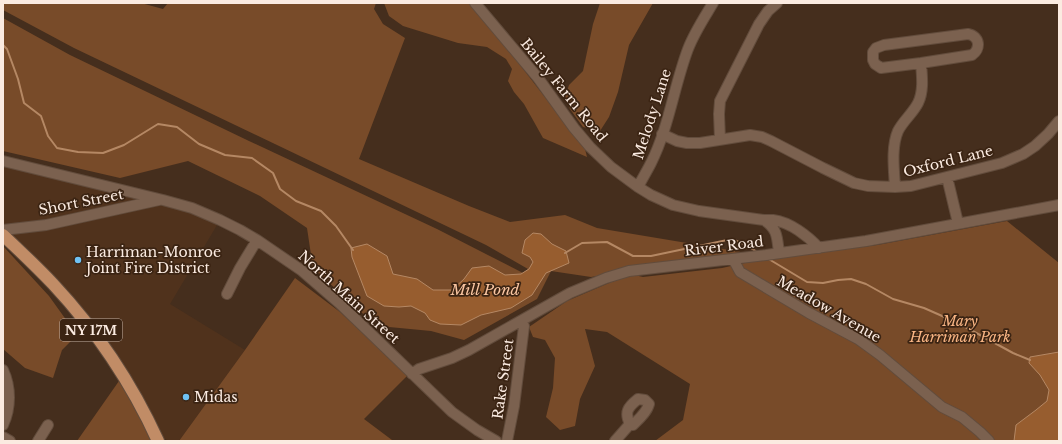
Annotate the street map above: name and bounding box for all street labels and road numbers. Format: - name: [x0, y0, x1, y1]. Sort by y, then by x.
- street label: Bailey Farm Road: [517, 35, 612, 146]
- street label: Melody Lane: [629, 66, 675, 162]
- street label: Oxford Lane: [901, 141, 995, 181]
- street label: Short Street: [37, 185, 126, 219]
- street label: River Road: [683, 232, 765, 260]
- street label: North Main Street: [294, 247, 404, 348]
- street label: Meadow Avenue: [774, 272, 884, 346]
- road number: NY 17M: [60, 319, 122, 341]
- street label: Rake Street: [488, 337, 518, 420]

